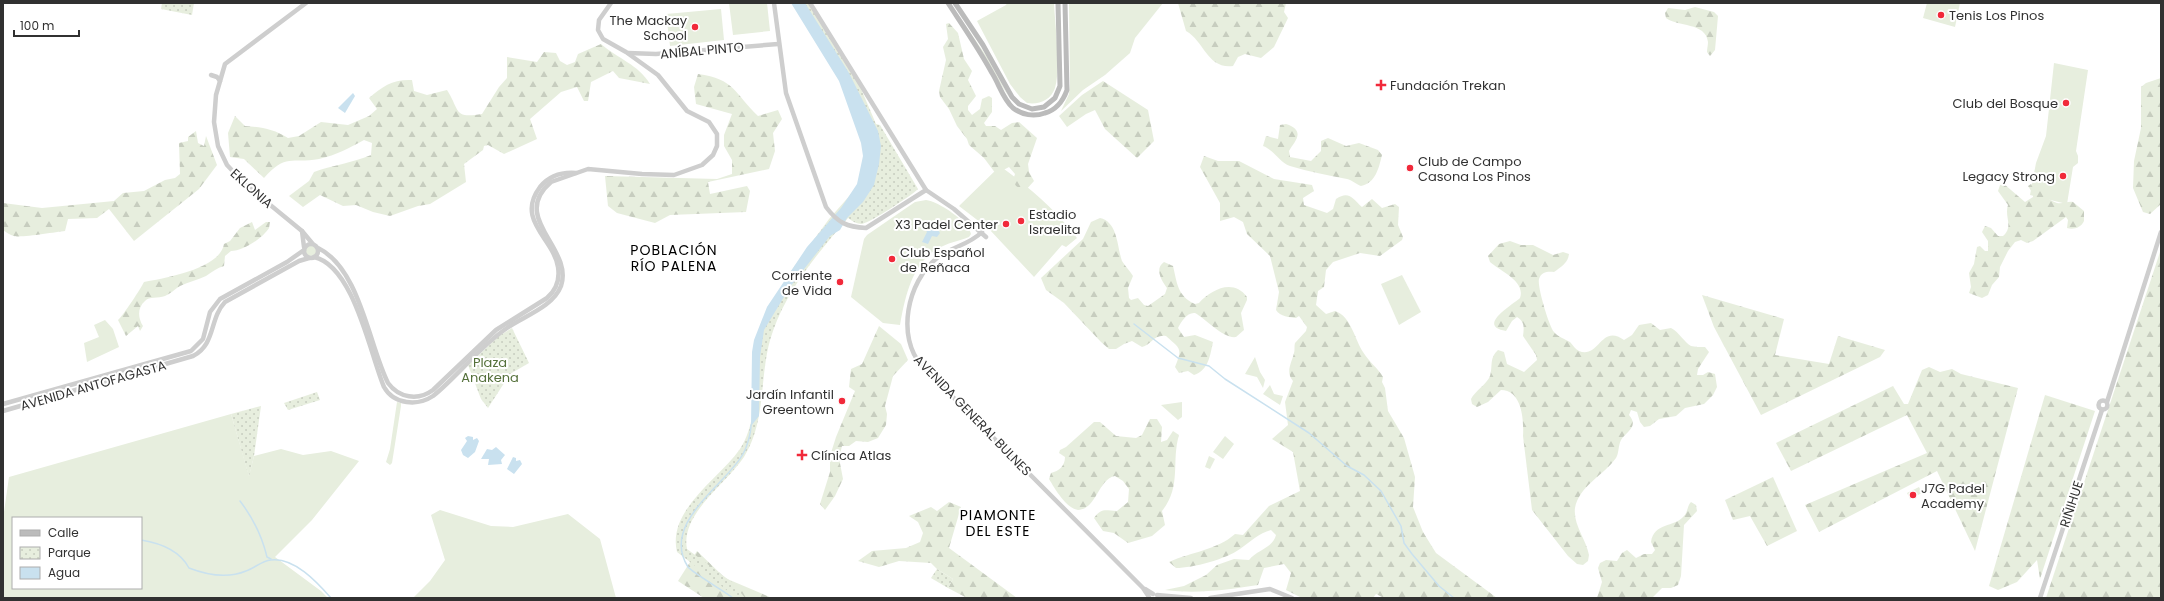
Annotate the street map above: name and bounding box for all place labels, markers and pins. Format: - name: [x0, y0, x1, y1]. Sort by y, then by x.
- place label: Tenis Los Pinos: [1949, 6, 2044, 25]
- marker: Tenis Los Pinos: [1936, 10, 1946, 20]
- place label: The Mackay School: [609, 11, 688, 45]
- marker: The Mackay School: [690, 22, 700, 32]
- place label: Fundación Trekan: [1390, 76, 1506, 95]
- marker: Fundación Trekan: [1375, 79, 1387, 91]
- place label: Club del Bosque: [1952, 94, 2058, 113]
- marker: Club del Bosque: [2061, 98, 2071, 108]
- place label: Club de Campo Casona Los Pinos: [1418, 152, 1531, 186]
- marker: Club de Campo Casona Los Pinos: [1405, 163, 1415, 173]
- place label: Legacy Strong: [1962, 167, 2055, 186]
- marker: Legacy Strong: [2058, 171, 2068, 181]
- place label: Estadio Israelita: [1029, 205, 1081, 239]
- place label: X3 Padel Center: [895, 215, 998, 234]
- marker: Estadio Israelita: [1016, 216, 1026, 226]
- marker: X3 Padel Center: [1001, 219, 1011, 229]
- place label: Club Español de Reñaca: [900, 243, 985, 277]
- marker: Club Español de Reñaca: [887, 254, 897, 264]
- place label: Corriente de Vida: [772, 266, 832, 300]
- marker: Corriente de Vida: [835, 277, 845, 287]
- place label: Jardín Infantil Greentown: [746, 385, 834, 419]
- marker: Jardín Infantil Greentown: [837, 396, 847, 406]
- place label: Clínica Atlas: [811, 446, 892, 465]
- marker: Clínica Atlas: [796, 449, 808, 461]
- place label: J7G Padel Academy: [1921, 479, 1985, 513]
- marker: J7G Padel Academy: [1908, 490, 1918, 500]

